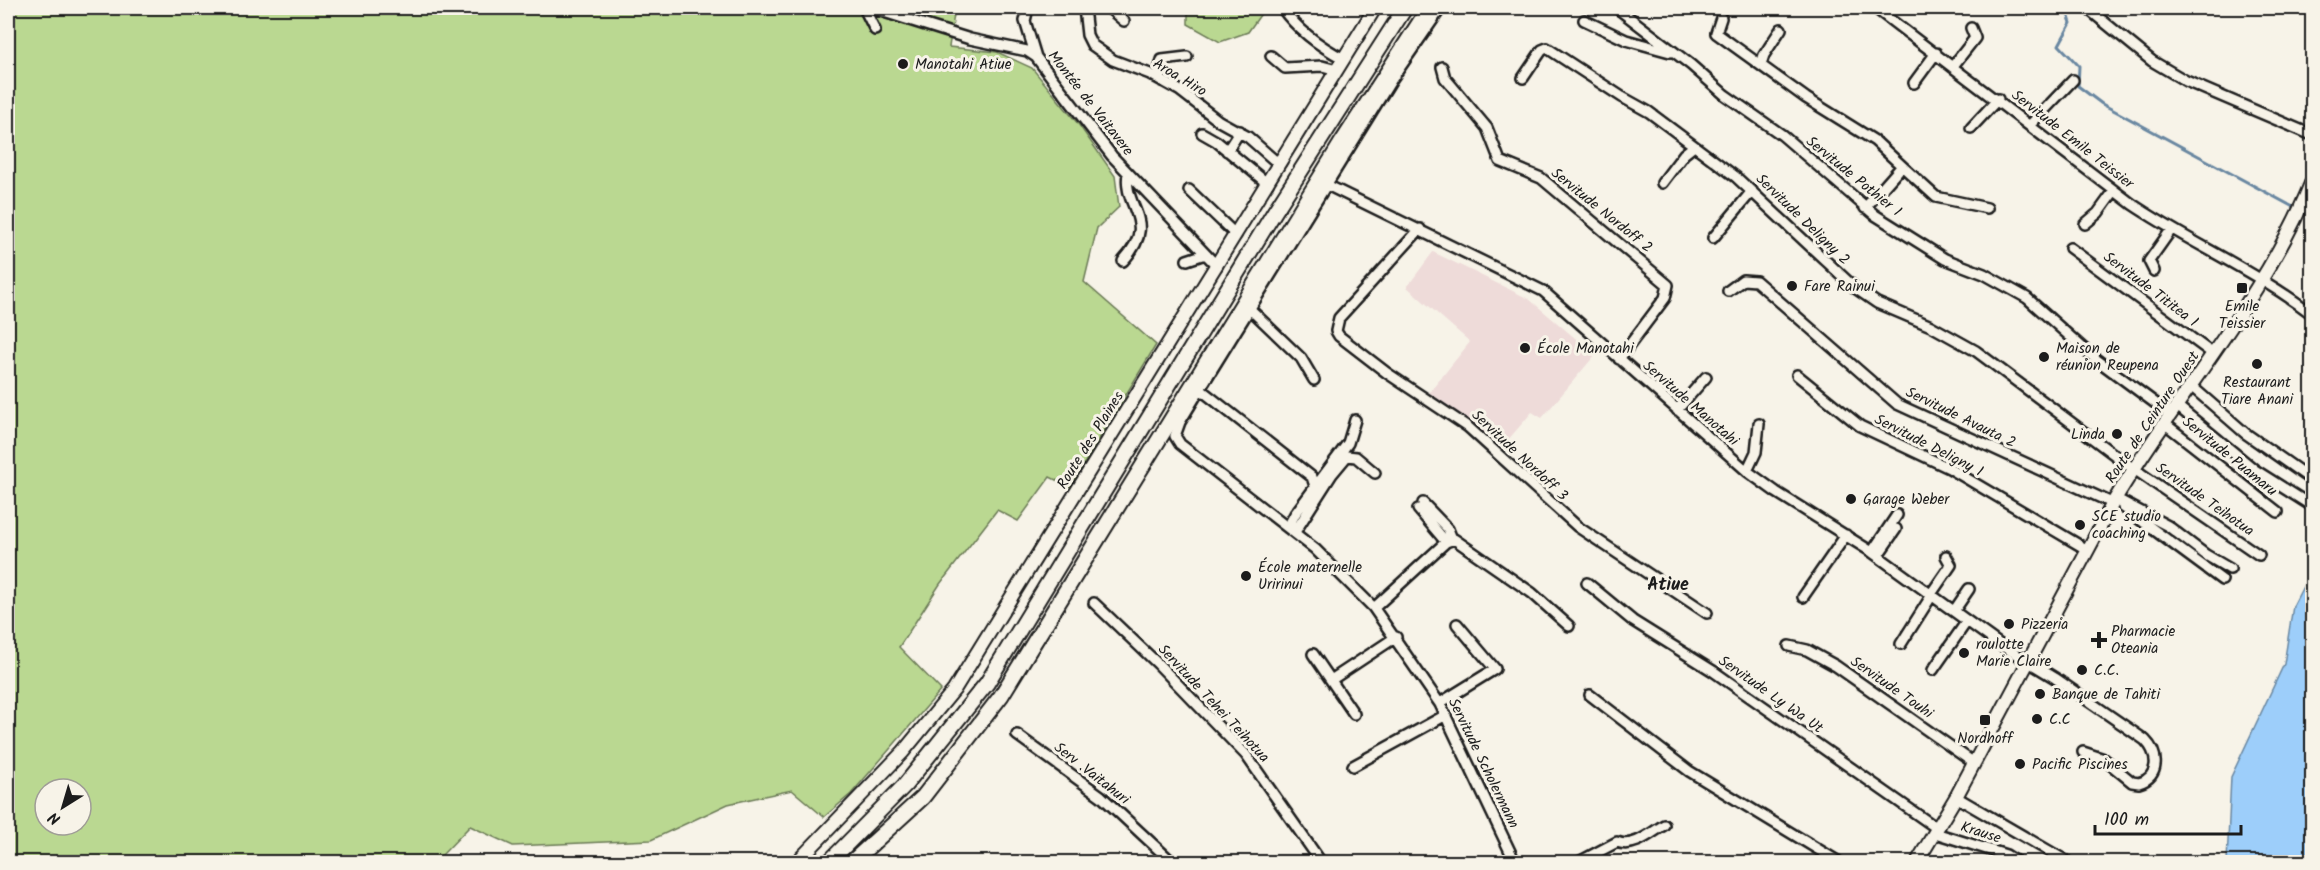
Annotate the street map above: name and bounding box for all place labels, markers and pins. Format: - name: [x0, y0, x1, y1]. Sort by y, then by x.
- place label: Manotahi Atiue: [915, 53, 1012, 77]
- marker: Manotahi Atiue: [896, 57, 910, 71]
- place label: Fare Rainui: [1804, 275, 1876, 299]
- marker: Fare Rainui: [1785, 279, 1799, 293]
- marker: Emile Teissier: [2235, 281, 2249, 295]
- place label: Emile Teissier: [2219, 295, 2266, 336]
- place label: École Manotahi: [1537, 337, 1635, 361]
- place label: Maison de réunion Reupena: [2056, 337, 2159, 378]
- marker: École Manotahi: [1518, 341, 1532, 355]
- marker: Maison de réunion Reupena: [2037, 350, 2051, 364]
- marker: Restaurant Tiare Anani: [2250, 357, 2264, 371]
- place label: Restaurant Tiare Anani: [2221, 371, 2294, 412]
- place label: Linda: [2071, 423, 2105, 447]
- marker: Linda: [2110, 427, 2124, 441]
- place label: Garage Weber: [1863, 488, 1950, 512]
- marker: Garage Weber: [1844, 492, 1858, 506]
- place label: SCE studio coaching: [2092, 505, 2161, 546]
- marker: SCE studio coaching: [2073, 518, 2087, 532]
- place label: École maternelle Uririnui: [1258, 556, 1362, 597]
- marker: École maternelle Uririnui: [1239, 569, 1253, 583]
- place label: Pizzeria: [2021, 613, 2068, 637]
- marker: Pizzeria: [2002, 617, 2016, 631]
- place label: Pharmacie Oteania: [2111, 620, 2175, 661]
- place label: roulotte Marie Claire: [1976, 633, 2051, 674]
- marker: Pharmacie Oteania: [2092, 633, 2106, 647]
- marker: roulotte Marie Claire: [1957, 646, 1971, 660]
- place label: C.C.: [2094, 659, 2119, 683]
- marker: C.C.: [2075, 663, 2089, 677]
- place label: Banque de Tahiti: [2052, 683, 2161, 707]
- marker: Banque de Tahiti: [2033, 687, 2047, 701]
- place label: C.C: [2049, 708, 2071, 732]
- marker: C.C: [2030, 712, 2044, 726]
- marker: Nordhoff: [1978, 713, 1992, 727]
- place label: Nordhoff: [1957, 727, 2014, 751]
- place label: Pacific Piscines: [2032, 753, 2128, 777]
- marker: Pacific Piscines: [2013, 757, 2027, 771]

